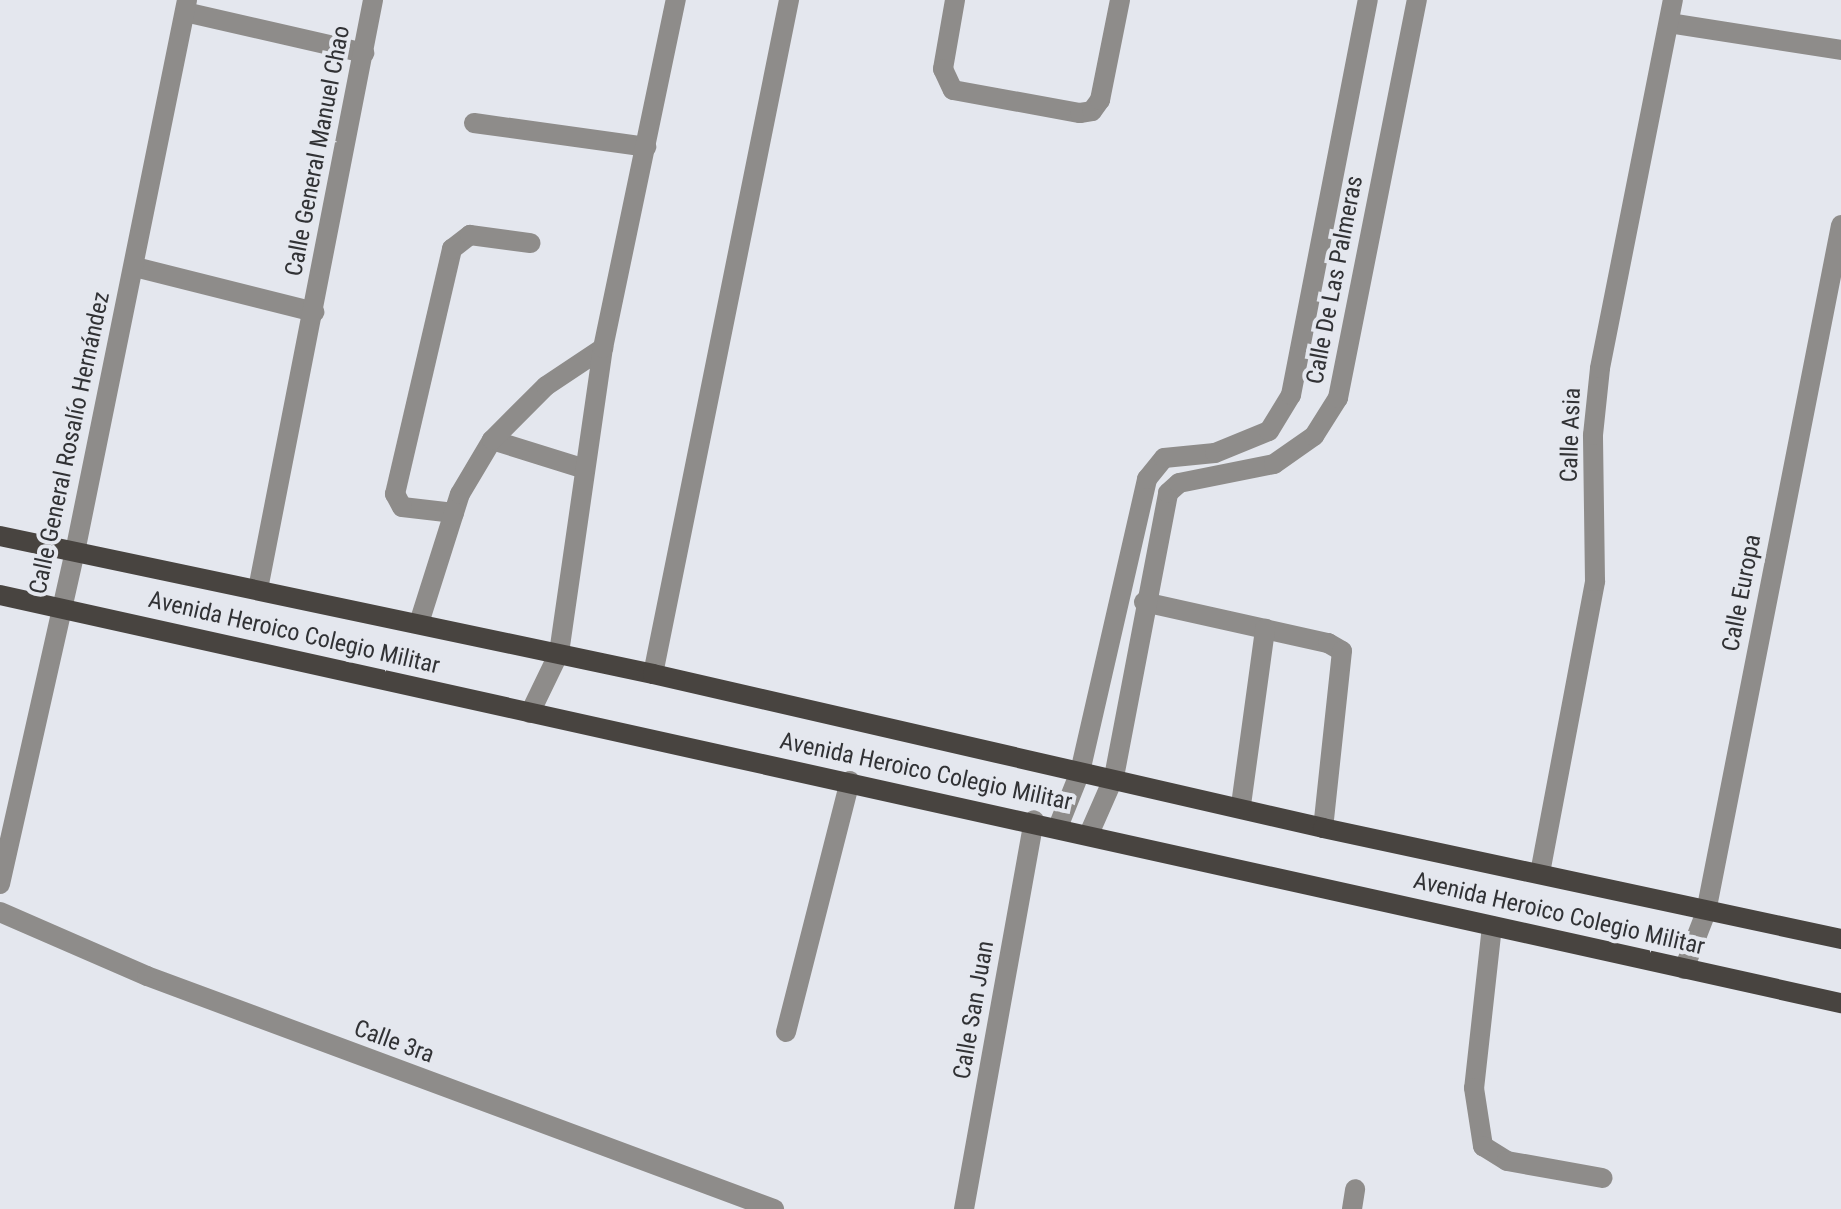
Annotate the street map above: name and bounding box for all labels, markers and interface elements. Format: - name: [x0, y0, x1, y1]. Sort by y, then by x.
- street label: Calle General Manuel Chao: [280, 23, 356, 279]
- street label: Calle De Las Palmeras: [1301, 173, 1369, 387]
- street label: Calle General Rosalío Hernández: [24, 289, 116, 597]
- street label: Calle Asia: [1555, 387, 1587, 483]
- street label: Calle Europa: [1717, 532, 1767, 654]
- street label: Avenida Heroico Colegio Militar: [146, 585, 442, 681]
- street label: Avenida Heroico Colegio Militar: [777, 727, 1075, 817]
- street label: Avenida Heroico Colegio Militar: [1411, 866, 1707, 962]
- street label: Calle San Juan: [948, 938, 1000, 1082]
- street label: Calle 3ra: [350, 1014, 438, 1070]

